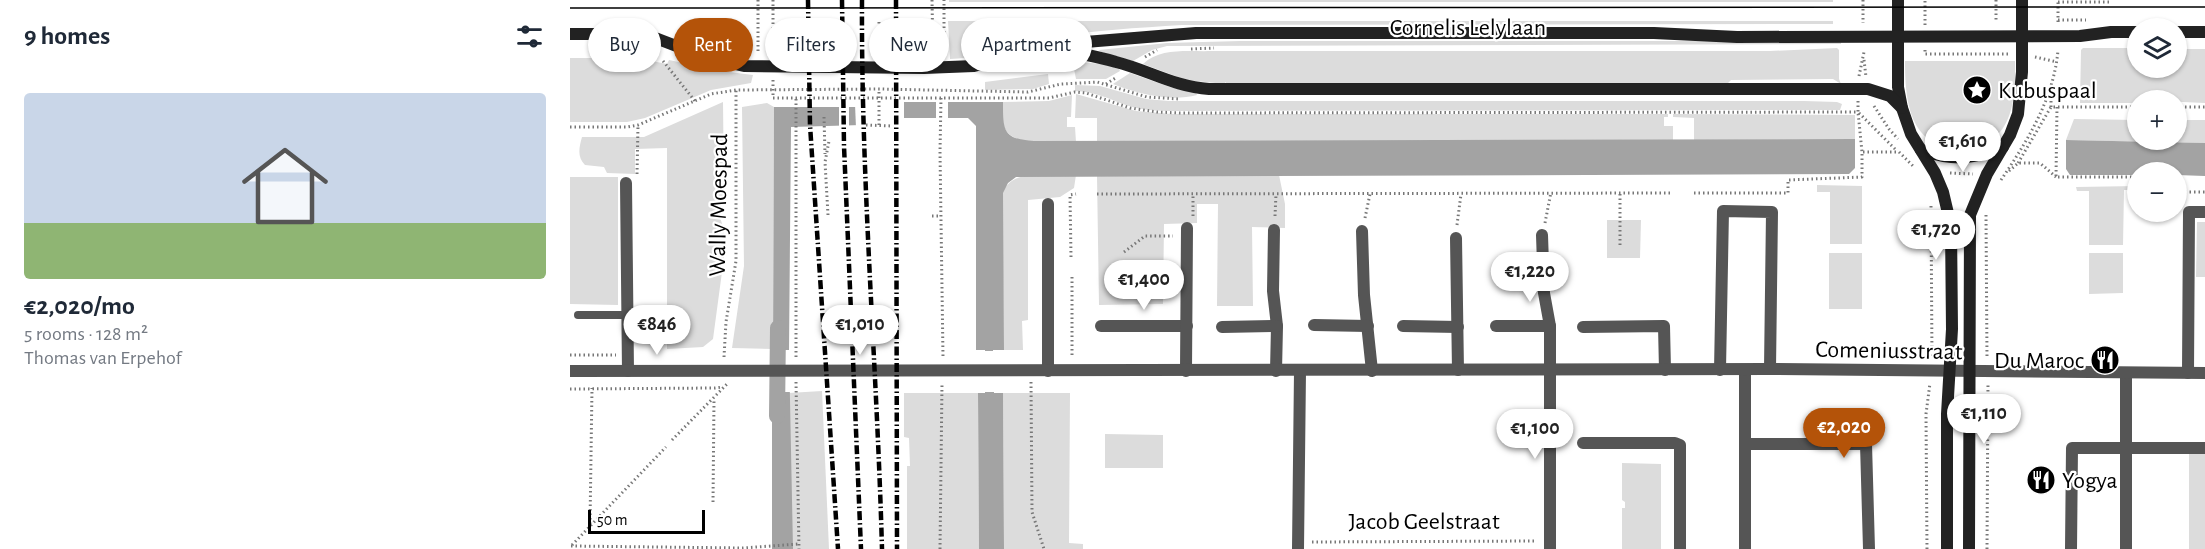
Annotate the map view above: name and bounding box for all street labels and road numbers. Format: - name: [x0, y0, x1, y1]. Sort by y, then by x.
- street label: Cornelis Lelylaan: [1390, 16, 1546, 40]
- street label: Wally Moespad: [706, 133, 732, 277]
- street label: Comeniusstraat: [1815, 338, 1963, 364]
- street label: Jacob Geelstraat: [1348, 510, 1500, 534]

